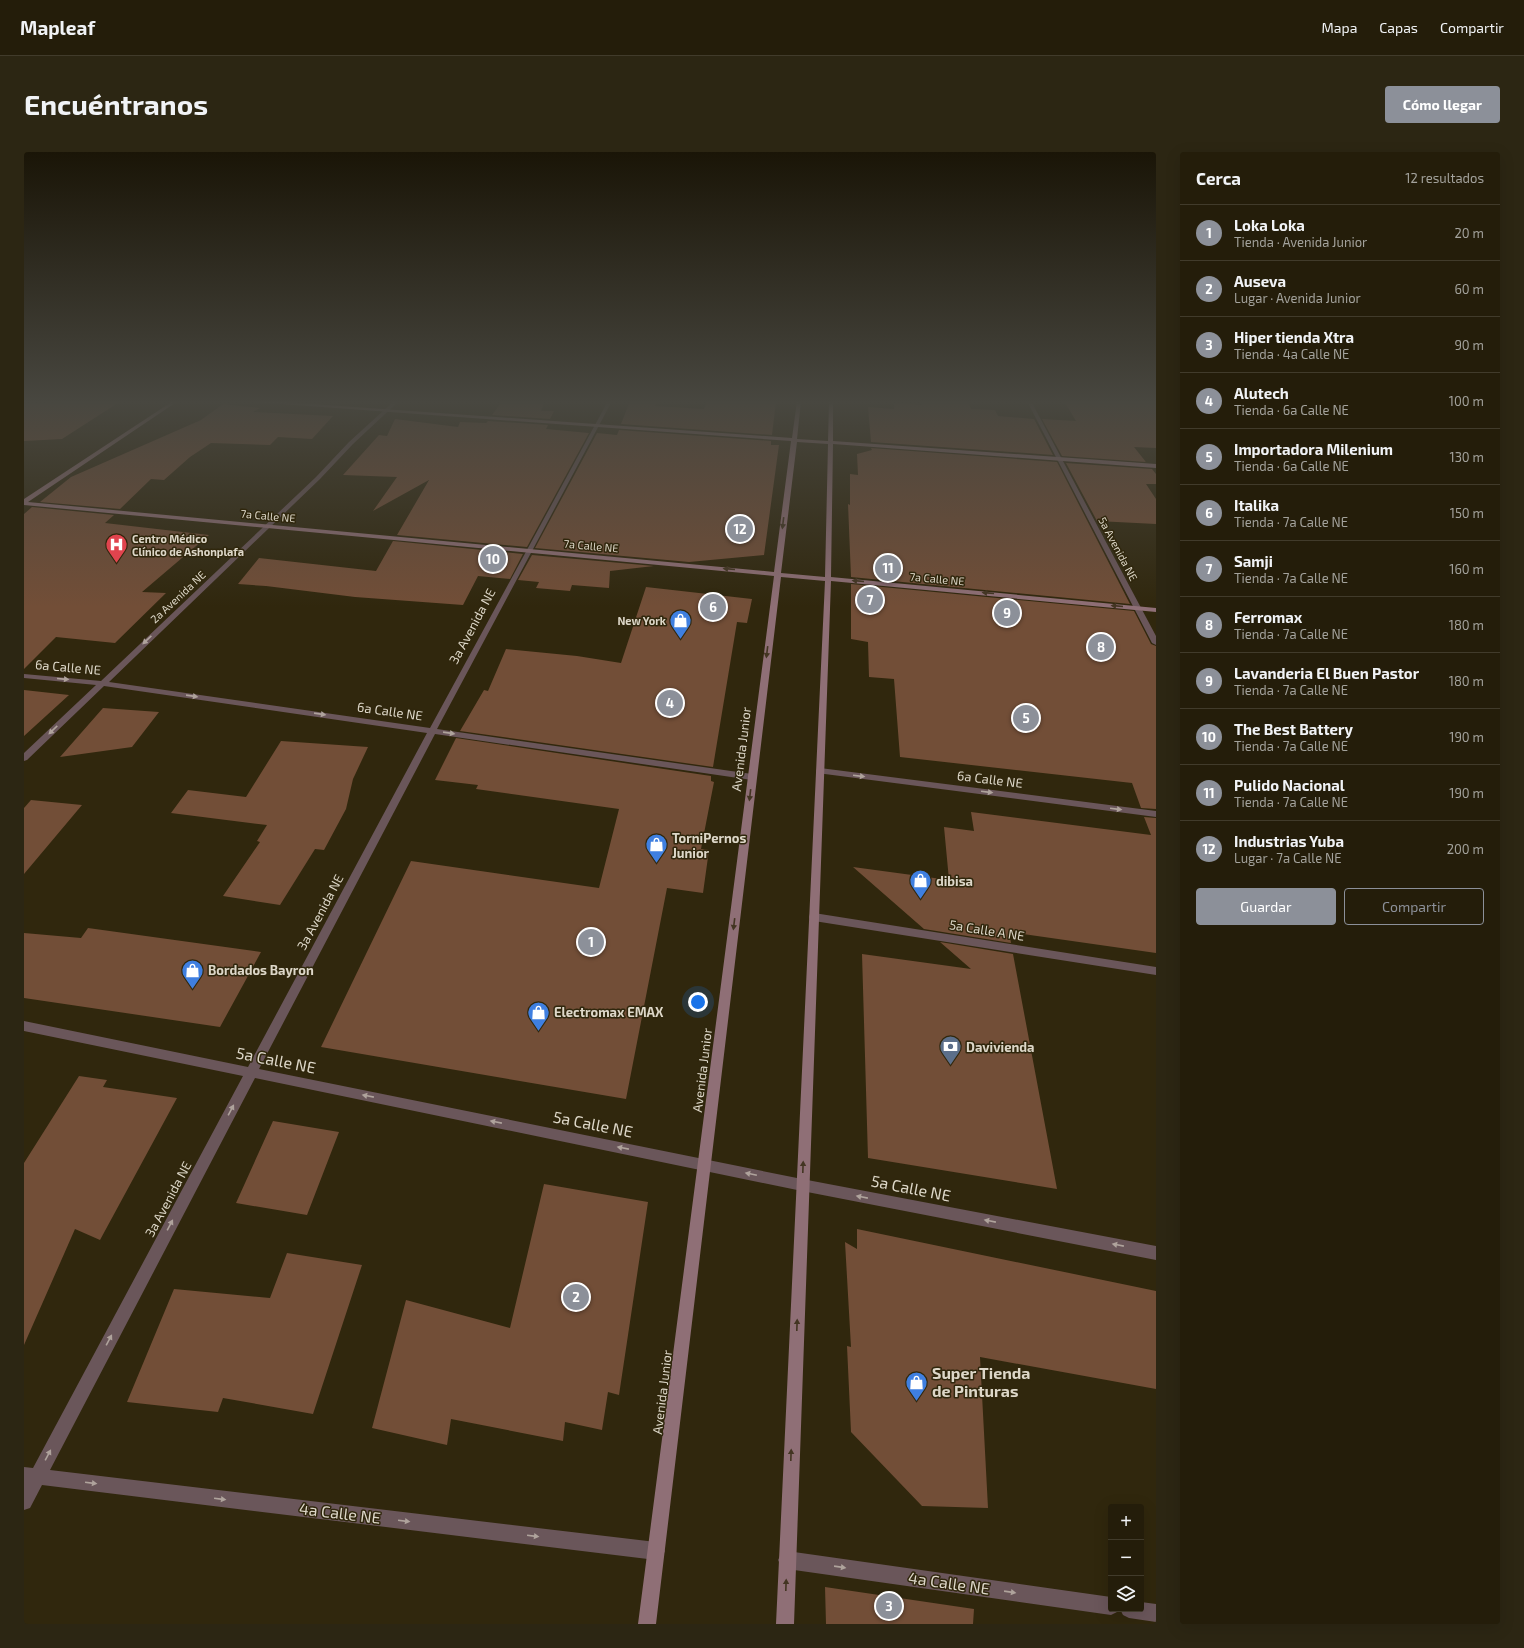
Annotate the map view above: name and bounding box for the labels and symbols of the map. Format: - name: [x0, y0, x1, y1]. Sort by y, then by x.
- street label: 7a Calle NE: [240, 507, 296, 524]
- pin: 12: [727, 514, 753, 544]
- street label: 5a Avenida NE: [1096, 515, 1141, 583]
- one-way arrow: [780, 517, 786, 529]
- hospital icon: Centro Médico Clínico de Ashonplafa: [104, 532, 130, 565]
- place label: Centro Médico Clínico de Ashonplafa: [132, 532, 244, 558]
- street label: 7a Calle NE: [563, 537, 619, 554]
- pin: 10: [480, 544, 506, 574]
- pin: 11: [875, 553, 901, 583]
- one-way arrow: [723, 566, 735, 572]
- street label: 2a Avenida NE: [147, 568, 208, 625]
- street label: 7a Calle NE: [909, 570, 965, 587]
- one-way arrow: [852, 578, 864, 584]
- street label: 3a Avenida NE: [445, 585, 499, 667]
- pin: 7: [857, 585, 883, 615]
- one-way arrow: [982, 590, 994, 597]
- pin: 6: [700, 592, 726, 622]
- pin: 9: [994, 598, 1020, 628]
- one-way arrow: [1111, 603, 1123, 609]
- shop icon: New York: [668, 608, 694, 641]
- place label: New York: [617, 614, 667, 627]
- pin: 8: [1088, 632, 1114, 662]
- one-way arrow: [142, 636, 152, 645]
- one-way arrow: [764, 646, 770, 658]
- street label: 6a Calle NE: [34, 656, 102, 678]
- one-way arrow: [57, 676, 69, 683]
- pin: 4: [657, 688, 683, 718]
- one-way arrow: [186, 693, 198, 699]
- street label: 6a Calle NE: [356, 698, 424, 724]
- pin: 5: [1013, 703, 1039, 733]
- street label: Avenida Junior: [728, 706, 754, 792]
- one-way arrow: [314, 711, 326, 717]
- one-way arrow: [48, 725, 58, 735]
- one-way arrow: [443, 730, 455, 736]
- street label: 6a Calle NE: [956, 767, 1024, 791]
- one-way arrow: [852, 773, 865, 779]
- one-way arrow: [746, 789, 753, 801]
- one-way arrow: [981, 789, 994, 795]
- one-way arrow: [1110, 806, 1122, 812]
- place label: TorniPernos Junior: [672, 830, 747, 861]
- shop icon: TorniPernos Junior: [643, 832, 669, 865]
- shop icon: dibisa: [907, 868, 933, 901]
- street label: 3a Avenida NE: [293, 871, 347, 953]
- place label: dibisa: [936, 873, 973, 889]
- street label: 5a Calle A NE: [948, 916, 1026, 944]
- one-way arrow: [731, 918, 737, 930]
- pin: 1: [578, 927, 604, 957]
- shop icon: Bordados Bayron: [180, 957, 206, 990]
- place label: Bordados Bayron: [208, 962, 314, 978]
- your location: [688, 992, 708, 1012]
- shop icon: Electromax EMAX: [526, 999, 552, 1032]
- place label: Electromax EMAX: [554, 1004, 664, 1020]
- street label: Avenida Junior: [689, 1027, 715, 1113]
- bank icon: Davivienda: [937, 1034, 963, 1067]
- place label: Davivienda: [966, 1039, 1034, 1055]
- street label: 5a Calle NE: [235, 1042, 318, 1077]
- one-way arrow: [362, 1093, 375, 1099]
- one-way arrow: [227, 1104, 234, 1116]
- street label: 5a Calle NE: [552, 1106, 635, 1141]
- one-way arrow: [490, 1119, 502, 1125]
- one-way arrow: [617, 1145, 629, 1151]
- street label: 3a Avenida NE: [141, 1158, 195, 1240]
- one-way arrow: [800, 1160, 806, 1173]
- street label: 5a Calle NE: [870, 1170, 953, 1205]
- one-way arrow: [744, 1171, 757, 1177]
- one-way arrow: [856, 1193, 868, 1199]
- one-way arrow: [984, 1218, 996, 1224]
- one-way arrow: [167, 1219, 173, 1231]
- one-way arrow: [1112, 1242, 1124, 1248]
- pin: 2: [563, 1282, 589, 1312]
- one-way arrow: [793, 1319, 800, 1331]
- one-way arrow: [106, 1334, 112, 1346]
- street label: Avenida Junior: [649, 1349, 675, 1435]
- place label: Super Tienda de Pinturas: [932, 1363, 1030, 1400]
- shop icon: Super Tienda de Pinturas: [903, 1369, 929, 1402]
- one-way arrow: [45, 1449, 52, 1461]
- one-way arrow: [788, 1449, 795, 1461]
- one-way arrow: [84, 1480, 97, 1486]
- one-way arrow: [214, 1496, 226, 1502]
- street label: 4a Calle NE: [298, 1498, 382, 1527]
- one-way arrow: [398, 1518, 410, 1524]
- one-way arrow: [527, 1533, 539, 1539]
- one-way arrow: [834, 1564, 846, 1570]
- street label: 4a Calle NE: [907, 1567, 991, 1598]
- one-way arrow: [783, 1578, 789, 1591]
- one-way arrow: [1004, 1589, 1016, 1595]
- pin: 3: [876, 1591, 902, 1621]

